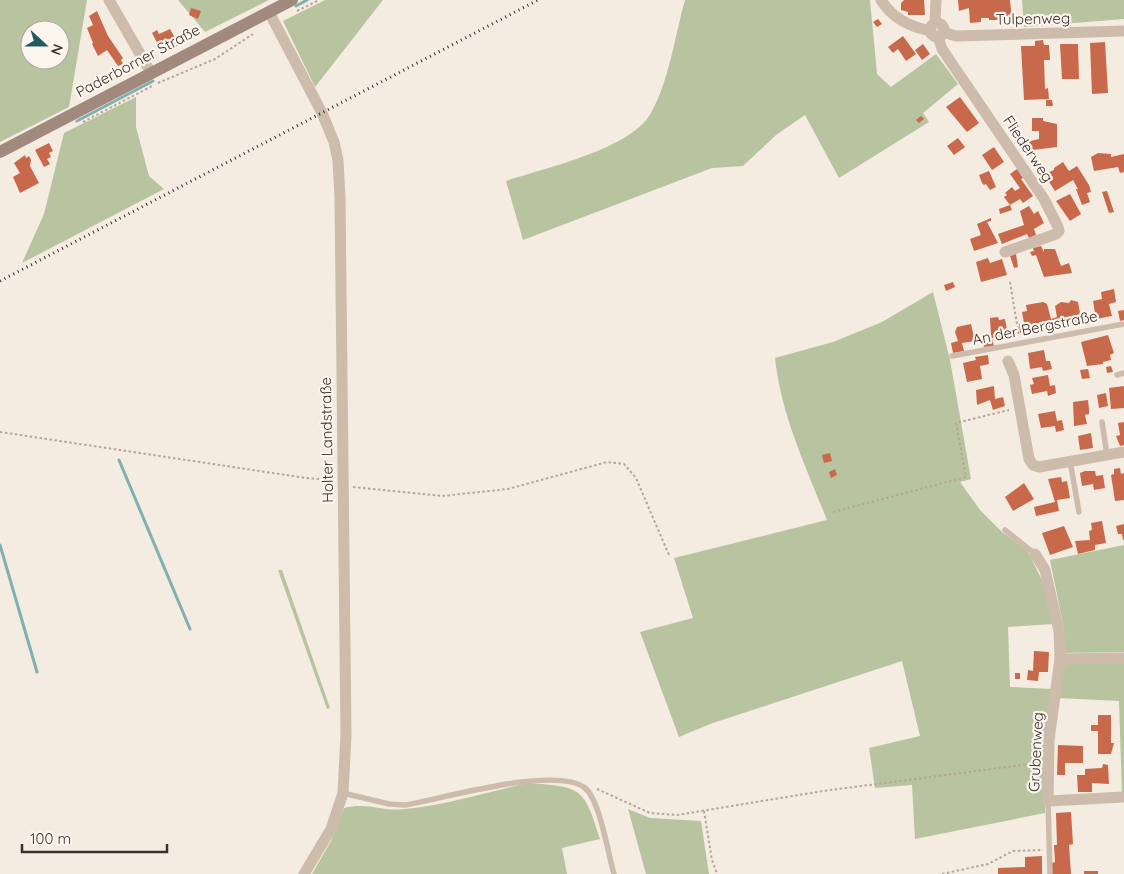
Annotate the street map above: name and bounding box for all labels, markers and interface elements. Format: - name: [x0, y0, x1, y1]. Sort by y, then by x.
- street label: Tulpenweg: [996, 8, 1070, 29]
- north arrow: [20, 20, 70, 70]
- street label: Paderborner Straße: [72, 20, 203, 101]
- text: N: [47, 42, 67, 58]
- street label: Fliederweg: [999, 112, 1058, 186]
- street label: An der Bergstraße: [971, 306, 1099, 349]
- street label: Holter Landstraße: [316, 377, 337, 503]
- street label: Grubenweg: [1024, 712, 1047, 792]
- scale bar: [22, 822, 168, 854]
- text: 100 m: [30, 829, 71, 848]

